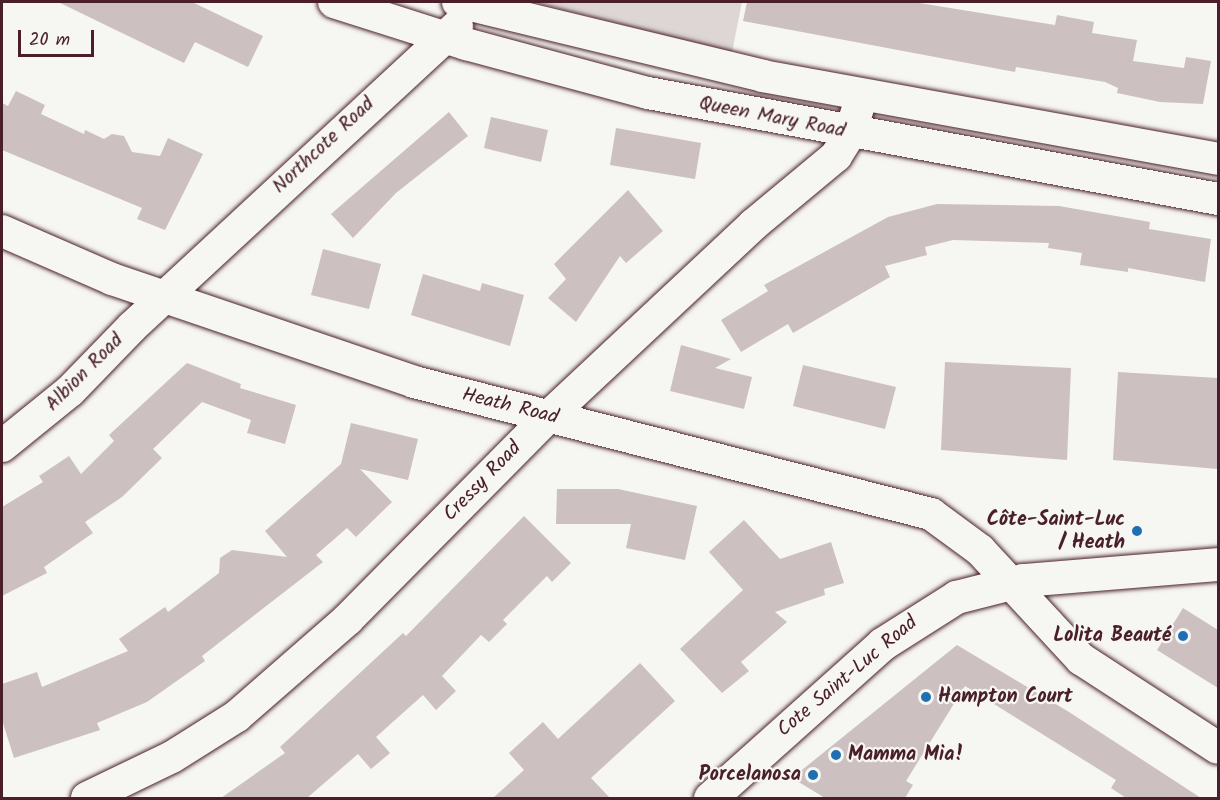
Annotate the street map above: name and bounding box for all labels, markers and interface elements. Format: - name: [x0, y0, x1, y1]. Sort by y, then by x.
- scale bar: [21, 18, 98, 56]
- text: 20 m: [29, 26, 70, 55]
- street label: Queen Mary Road: [697, 92, 847, 144]
- street label: Northcote Road: [268, 93, 380, 199]
- street label: Albion Road: [41, 329, 129, 417]
- street label: Heath Road: [459, 383, 561, 431]
- street label: Cressy Road: [439, 437, 527, 527]
- place label: Côte-Saint-Luc / Heath: [987, 508, 1125, 555]
- marker: Côte-Saint-Luc / Heath: [1130, 524, 1144, 538]
- street label: Cote Saint-Luc Road: [773, 611, 923, 743]
- place label: Lolita Beauté: [1053, 624, 1171, 648]
- marker: Lolita Beauté: [1176, 629, 1190, 643]
- place label: Hampton Court: [938, 685, 1073, 709]
- marker: Hampton Court: [919, 690, 933, 704]
- place label: Mamma Mia!: [848, 743, 964, 767]
- marker: Mamma Mia!: [829, 748, 843, 762]
- place label: Porcelanosa: [699, 763, 801, 787]
- marker: Porcelanosa: [806, 768, 820, 782]

